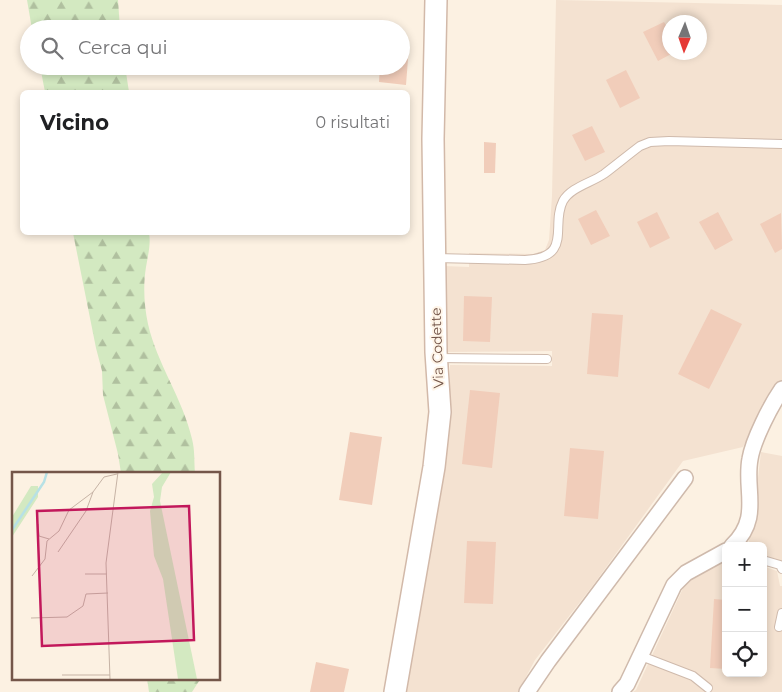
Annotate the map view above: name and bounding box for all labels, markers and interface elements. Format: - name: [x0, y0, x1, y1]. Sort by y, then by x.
- north arrow: [662, 15, 707, 60]
- search box: [20, 20, 410, 75]
- icon: search: [38, 34, 66, 62]
- text: Cerca qui: [78, 36, 168, 59]
- text: Vicino: [40, 110, 109, 135]
- text: 0 risultati: [315, 113, 390, 132]
- street label: Via Codette: [427, 307, 447, 389]
- inset map: [12, 472, 220, 680]
- map controls: [722, 542, 767, 677]
- button: +: [722, 542, 767, 587]
- button: −: [722, 587, 767, 632]
- button: locate: [722, 632, 767, 677]

